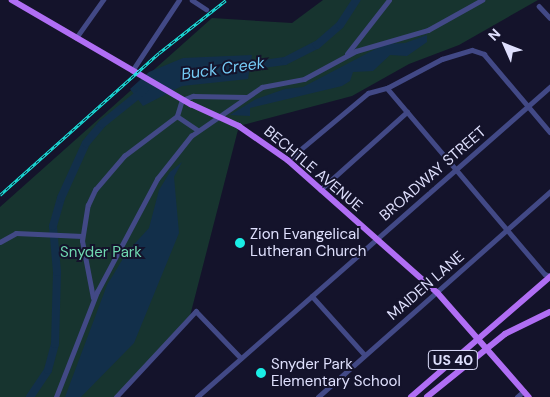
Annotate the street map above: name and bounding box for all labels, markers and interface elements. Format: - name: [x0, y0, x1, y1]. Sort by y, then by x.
- north arrow: [480, 20, 530, 70]
- text: N: [484, 25, 504, 45]
- water label: Buck Creek: [180, 54, 266, 84]
- street label: BECHTLE AVENUE: [260, 123, 366, 215]
- street label: BROADWAY STREET: [376, 123, 490, 225]
- place label: Zion Evangelical Lutheran Church: [250, 225, 366, 260]
- marker: Zion Evangelical Lutheran Church: [234, 237, 246, 249]
- park label: Snyder Park: [60, 244, 142, 262]
- street label: MAIDEN LANE: [384, 248, 468, 324]
- road number: US 40: [427, 348, 479, 372]
- place label: Snyder Park Elementary School: [271, 355, 401, 390]
- marker: Snyder Park Elementary School: [255, 367, 267, 379]

